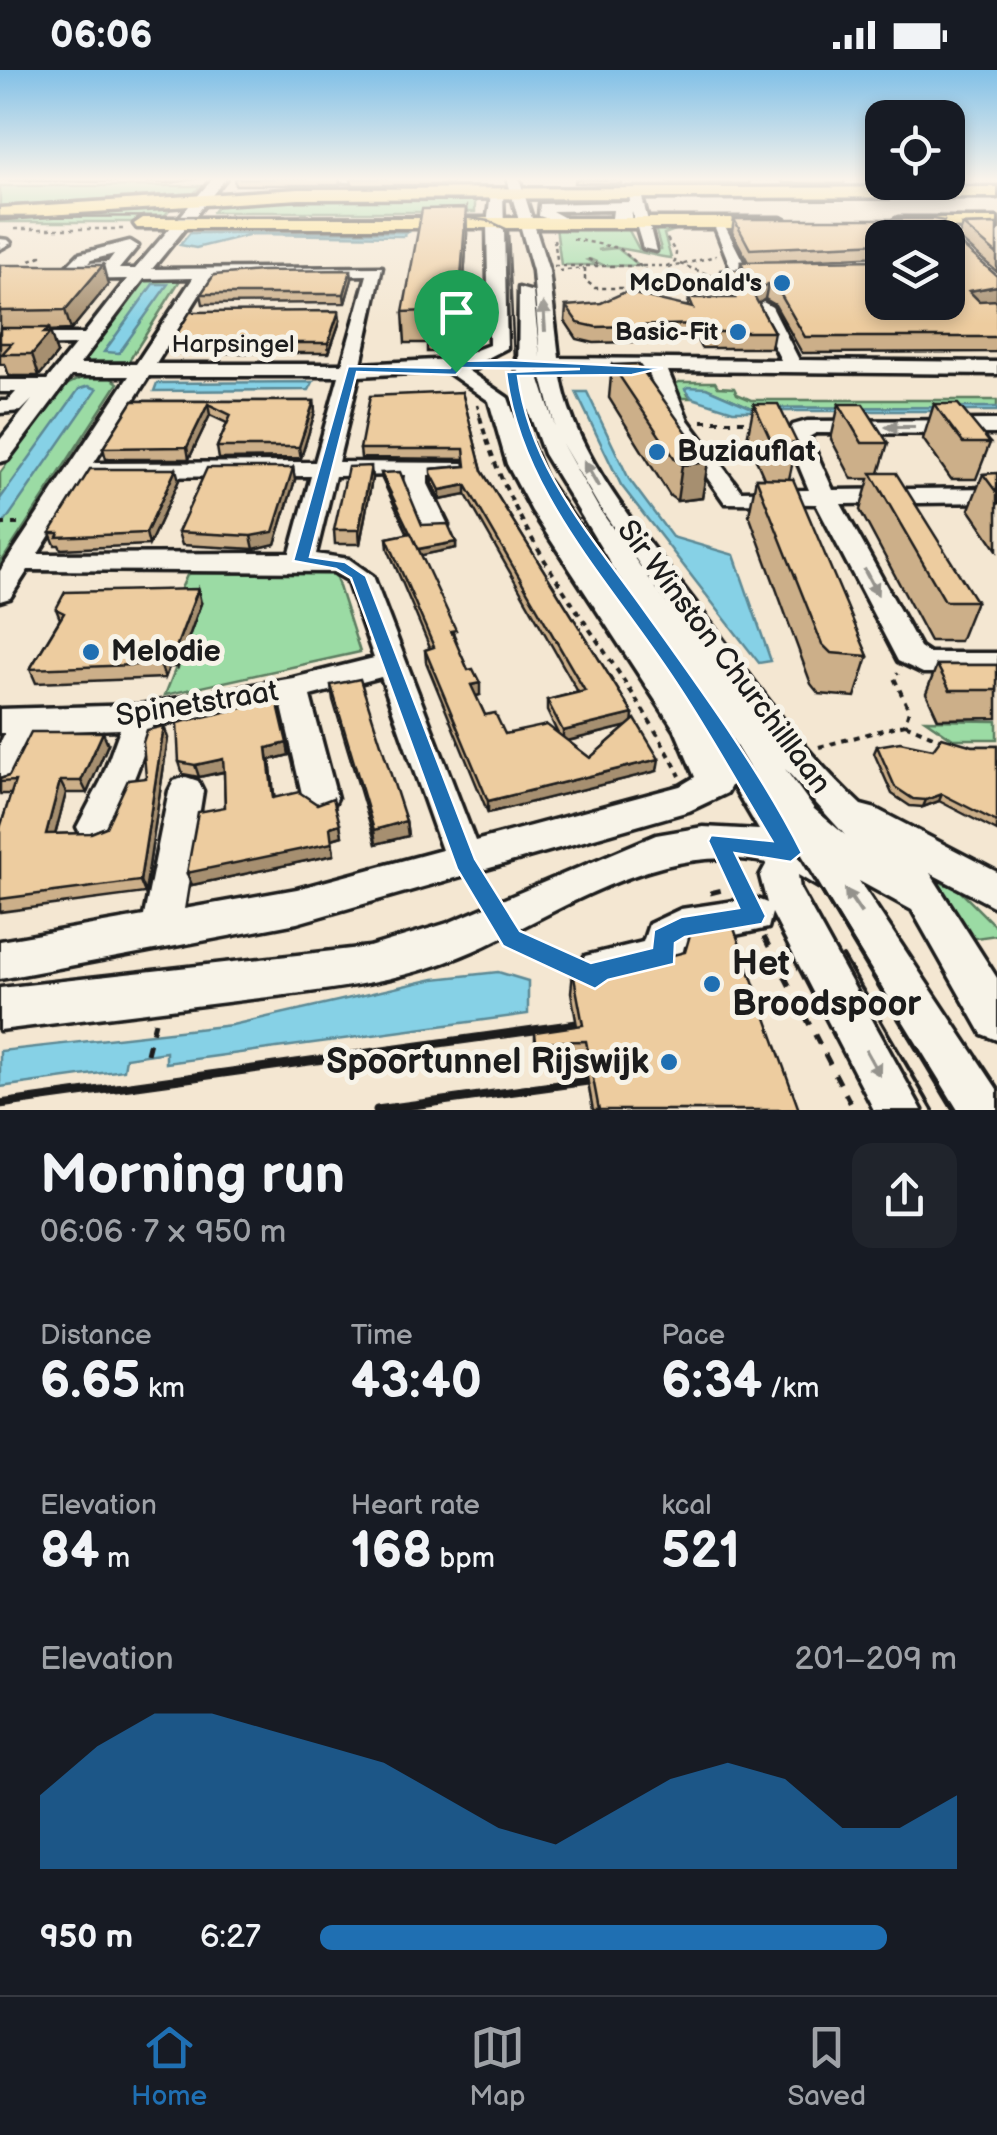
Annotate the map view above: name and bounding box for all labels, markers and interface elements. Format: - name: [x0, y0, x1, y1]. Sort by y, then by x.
- text: 06:06: [50, 13, 153, 58]
- map controls: [865, 100, 965, 320]
- button: locate: [865, 100, 965, 200]
- button: layers: [865, 220, 965, 320]
- place label: McDonald's: [629, 268, 762, 299]
- pin: [414, 270, 499, 373]
- marker: McDonald's: [771, 272, 793, 294]
- icon: arrive: [429, 285, 484, 340]
- one-way arrow: [536, 301, 552, 333]
- place label: Basic-Fit: [615, 317, 718, 348]
- marker: Basic-Fit: [727, 321, 749, 343]
- street label: Harpsingel: [171, 329, 295, 360]
- one-way arrow: [883, 418, 915, 434]
- place label: Buziauflat: [677, 434, 816, 470]
- marker: Buziauflat: [646, 441, 668, 463]
- one-way arrow: [583, 460, 601, 488]
- street label: Sir Winston Churchilllaan: [609, 513, 839, 801]
- one-way arrow: [862, 567, 879, 596]
- place label: Melodie: [111, 634, 221, 670]
- marker: Melodie: [80, 641, 102, 663]
- street label: Spinetstraat: [113, 673, 281, 735]
- one-way arrow: [844, 888, 863, 915]
- place label: Het Broodspoor: [732, 943, 922, 1026]
- marker: Het Broodspoor: [701, 973, 723, 995]
- place label: Spoortunnel Rijswijk: [326, 1041, 649, 1084]
- one-way arrow: [865, 1049, 882, 1078]
- marker: Spoortunnel Rijswijk: [658, 1051, 680, 1073]
- text: Morning run: [40, 1142, 345, 1209]
- button: share: [852, 1143, 957, 1248]
- text: 06:06 · 7 × 950 m: [40, 1213, 286, 1252]
- text: Distance: [40, 1319, 152, 1352]
- text: Time: [351, 1319, 413, 1352]
- text: Pace: [661, 1319, 725, 1352]
- text: 6.65: [40, 1352, 140, 1412]
- text: 43:40: [351, 1352, 482, 1412]
- text: 6:34: [661, 1352, 762, 1412]
- text: km: [140, 1372, 185, 1405]
- text: /km: [762, 1372, 819, 1405]
- text: Elevation: [40, 1489, 157, 1522]
- text: Heart rate: [351, 1489, 480, 1522]
- text: kcal: [661, 1489, 712, 1522]
- text: 84: [40, 1522, 100, 1582]
- text: 168: [351, 1522, 432, 1582]
- text: 521: [661, 1522, 740, 1582]
- text: m: [100, 1542, 130, 1575]
- text: bpm: [432, 1542, 495, 1575]
- text: Elevation: [40, 1640, 173, 1679]
- text: 201–209 m: [795, 1640, 957, 1679]
- text: 950 m: [40, 1918, 133, 1957]
- text: 6:27: [200, 1918, 261, 1957]
- tab: Home: [131, 2020, 207, 2113]
- tab: Map: [469, 2020, 525, 2113]
- tab: Saved: [787, 2020, 866, 2113]

